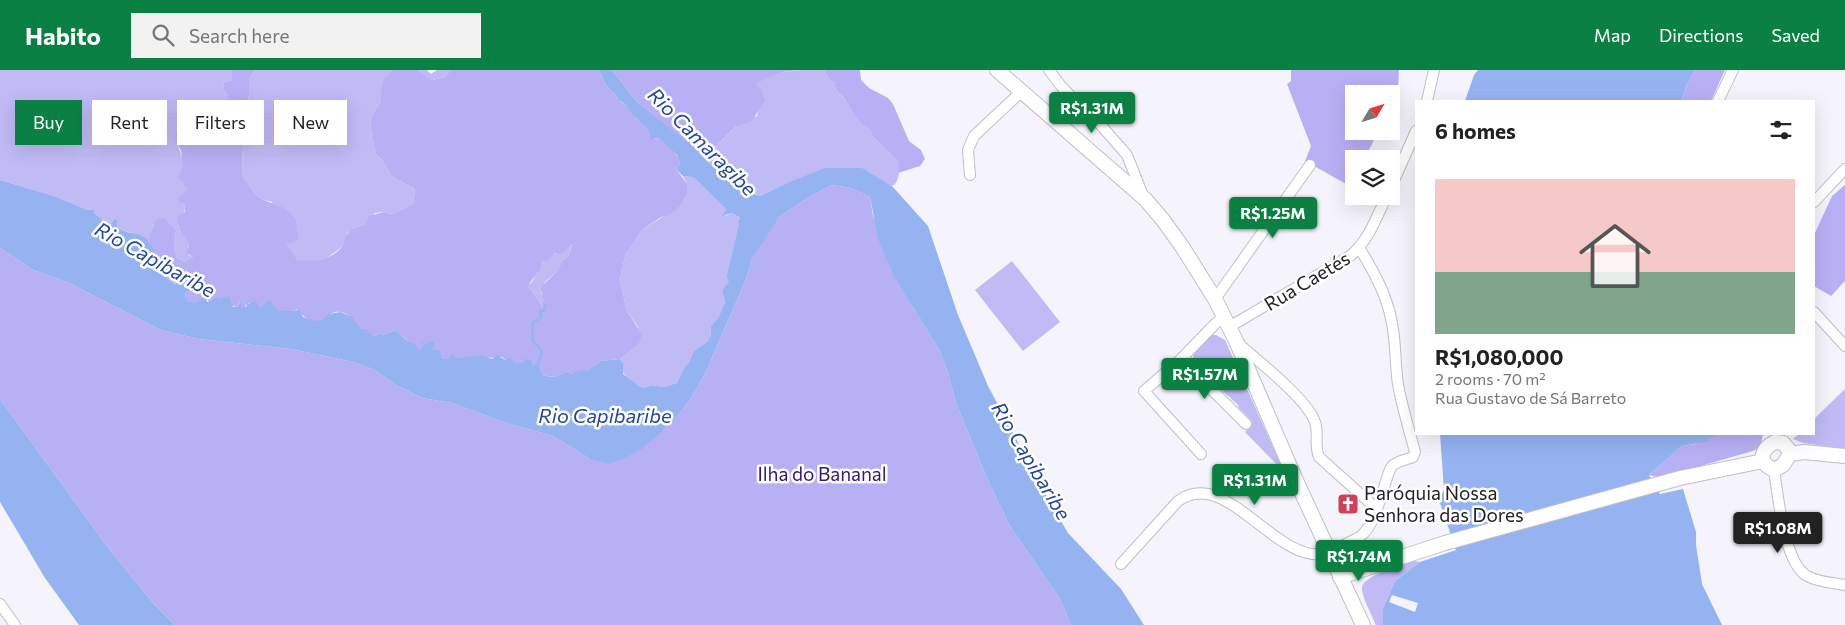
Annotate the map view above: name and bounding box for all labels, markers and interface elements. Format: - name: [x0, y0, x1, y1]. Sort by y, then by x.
- search box: [131, 13, 481, 58]
- text: Habito: [25, 21, 101, 50]
- icon: search: [149, 21, 177, 49]
- text: Search here: [189, 24, 289, 47]
- text: Map: [1594, 24, 1631, 46]
- text: Directions: [1659, 24, 1743, 46]
- text: Saved: [1771, 24, 1820, 46]
- water label: Rio Camaragibe: [644, 82, 762, 201]
- north arrow: [1345, 85, 1400, 140]
- map controls: [1345, 85, 1400, 205]
- pin: R$1.31M: [1046, 92, 1138, 134]
- text: R$1.31M: [1060, 98, 1124, 117]
- chip: Buy: [15, 100, 82, 145]
- chip: Rent: [92, 100, 167, 145]
- chip: Filters: [177, 100, 264, 145]
- chip: New: [274, 100, 347, 145]
- icon: filters: [1767, 116, 1795, 144]
- text: 6 homes: [1435, 118, 1516, 143]
- button: layers: [1345, 150, 1400, 205]
- pin: R$1.25M: [1227, 196, 1319, 239]
- text: R$1.25M: [1240, 203, 1306, 222]
- icon: home: [1570, 211, 1660, 301]
- water label: Rio Capibaribe: [91, 216, 220, 302]
- street label: Rua Caetés: [1260, 246, 1354, 315]
- text: R$1,080,000: [1435, 344, 1563, 369]
- pin: R$1.57M: [1159, 358, 1251, 400]
- text: R$1.57M: [1172, 364, 1238, 383]
- text: 2 rooms · 70 m²: [1435, 369, 1546, 388]
- text: Rua Gustavo de Sá Barreto: [1435, 388, 1626, 407]
- water label: Rio Capibaribe: [987, 397, 1077, 524]
- water label: Rio Capibaribe: [538, 403, 672, 427]
- park label: Ilha do Bananal: [757, 462, 887, 485]
- pin: R$1.31M: [1209, 464, 1301, 506]
- text: R$1.31M: [1223, 470, 1287, 489]
- place label: Paróquia Nossa Senhora das Dores: [1364, 481, 1524, 526]
- church icon: Paróquia Nossa Senhora das Dores: [1336, 492, 1360, 516]
- pin: R$1.08M: [1732, 512, 1824, 554]
- text: R$1.08M: [1744, 518, 1812, 537]
- pin: R$1.74M: [1313, 540, 1405, 582]
- text: R$1.74M: [1327, 546, 1391, 565]

